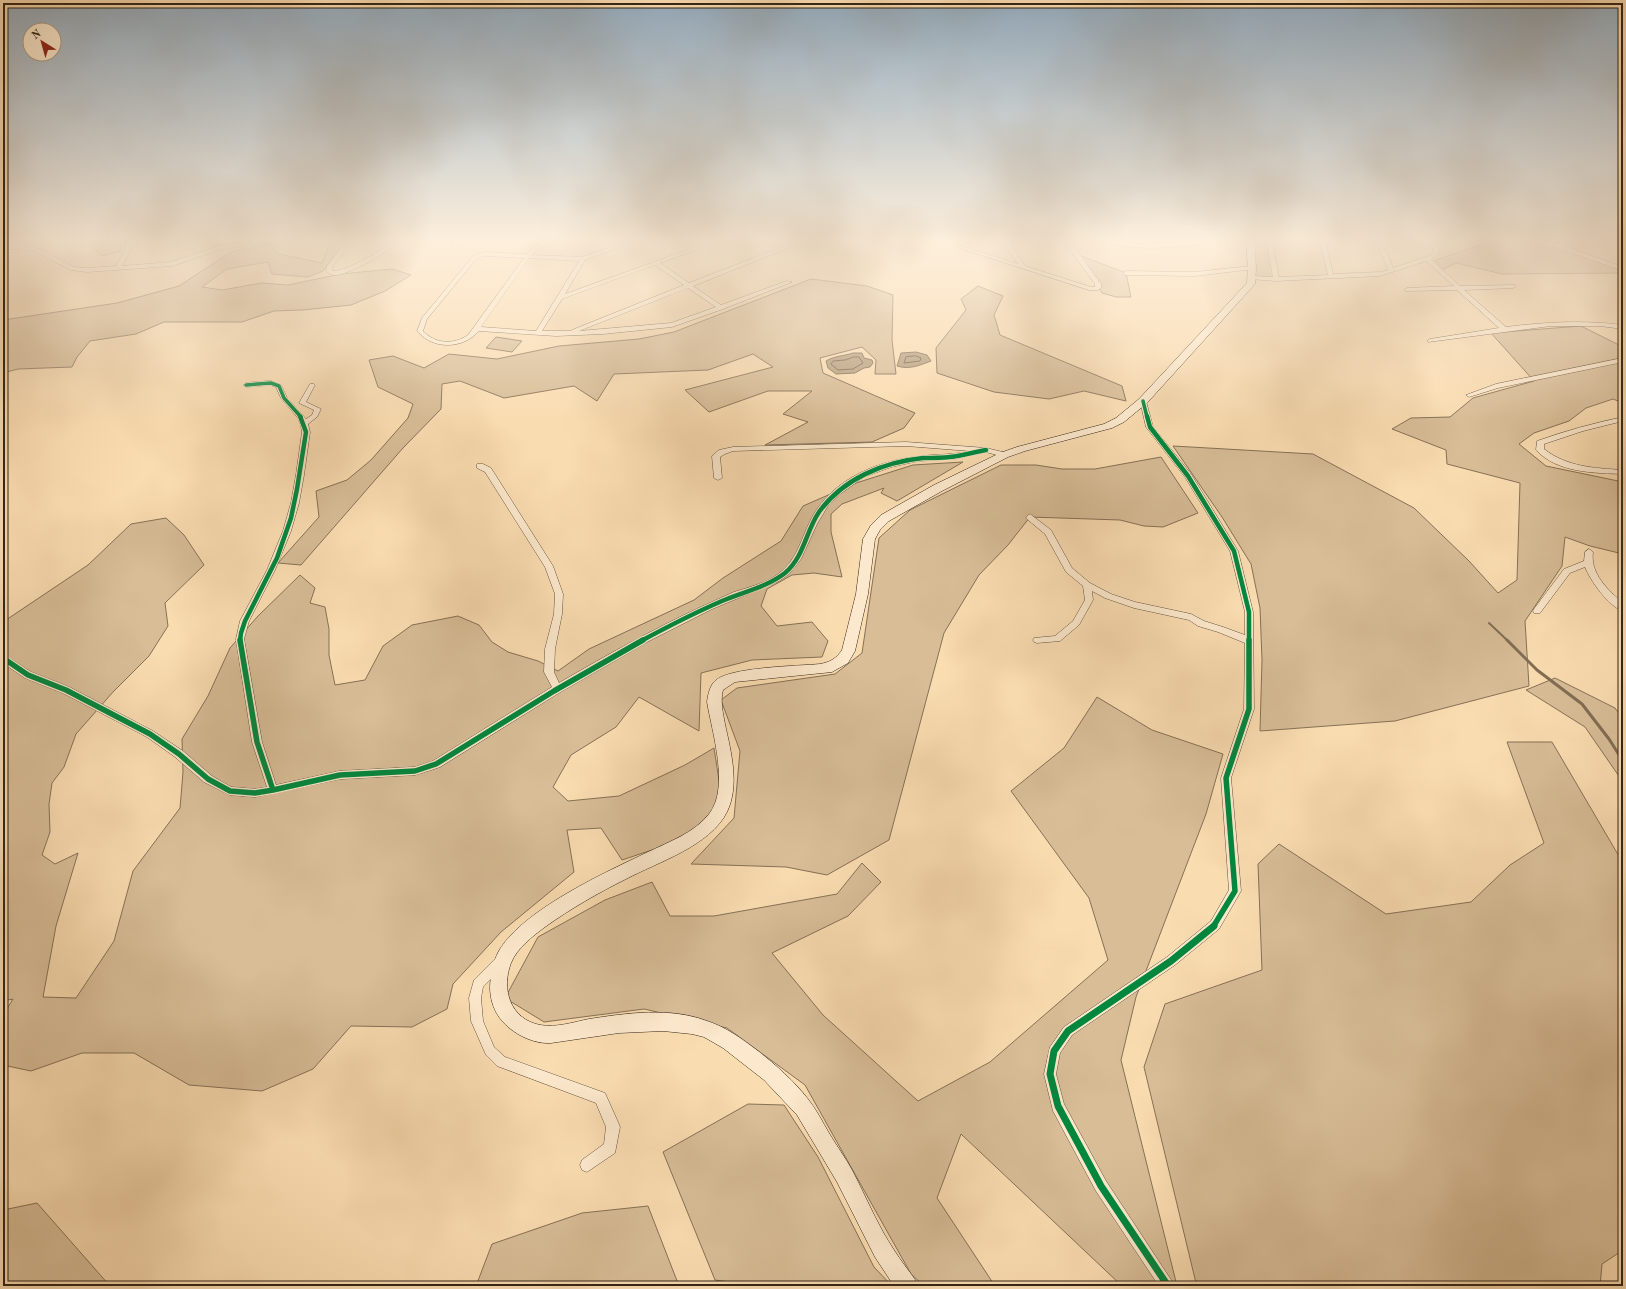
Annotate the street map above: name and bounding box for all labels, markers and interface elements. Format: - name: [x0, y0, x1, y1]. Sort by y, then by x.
- north arrow: [22, 22, 62, 62]
- text: N: [30, 28, 44, 42]

